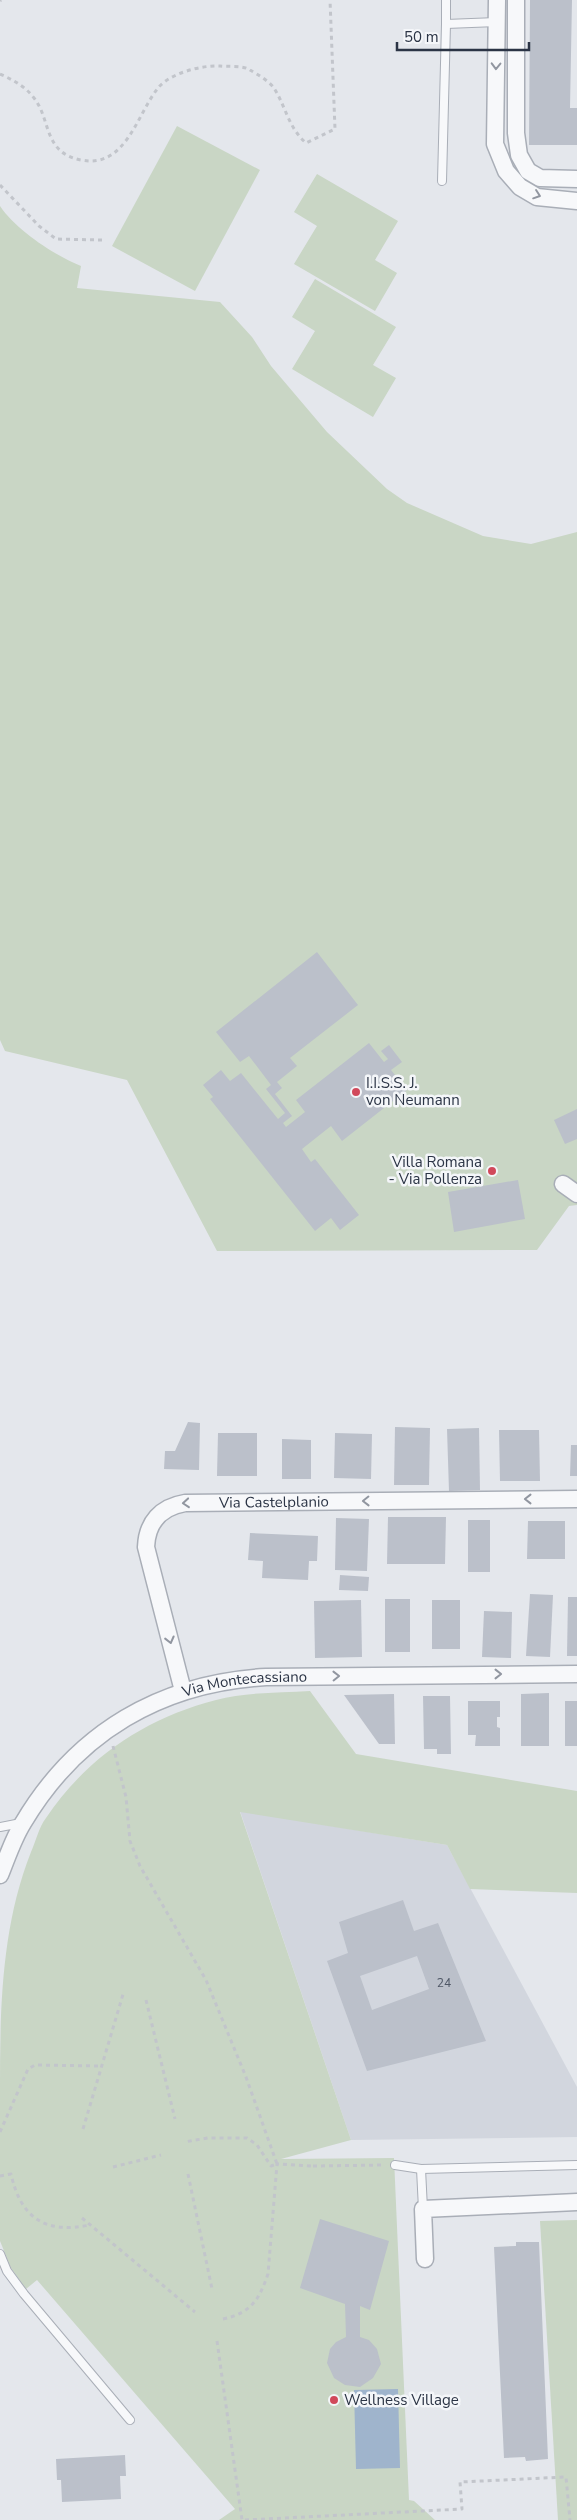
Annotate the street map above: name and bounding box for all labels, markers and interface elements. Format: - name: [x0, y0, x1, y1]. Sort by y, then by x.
- scale bar: [397, 20, 530, 52]
- text: 50 m: [404, 27, 439, 47]
- one-way arrow: [491, 62, 501, 70]
- one-way arrow: [532, 189, 541, 199]
- place label: I.I.S.S. J. von Neumann: [366, 1073, 460, 1110]
- marker: I.I.S.S. J. von Neumann: [350, 1086, 362, 1098]
- place label: Villa Romana - Via Pollenza: [389, 1152, 482, 1189]
- marker: Villa Romana - Via Pollenza: [486, 1165, 498, 1177]
- street label: Via Castelplanio: [218, 1492, 329, 1513]
- one-way arrow: [524, 1494, 532, 1504]
- one-way arrow: [362, 1496, 370, 1506]
- one-way arrow: [182, 1498, 190, 1509]
- one-way arrow: [165, 1636, 175, 1644]
- street label: Via Montecassiano: [179, 1667, 307, 1702]
- one-way arrow: [494, 1669, 502, 1679]
- one-way arrow: [332, 1671, 340, 1681]
- house number: 24: [437, 1975, 451, 1991]
- place label: Wellness Village: [344, 2390, 459, 2410]
- marker: Wellness Village: [328, 2394, 340, 2406]

